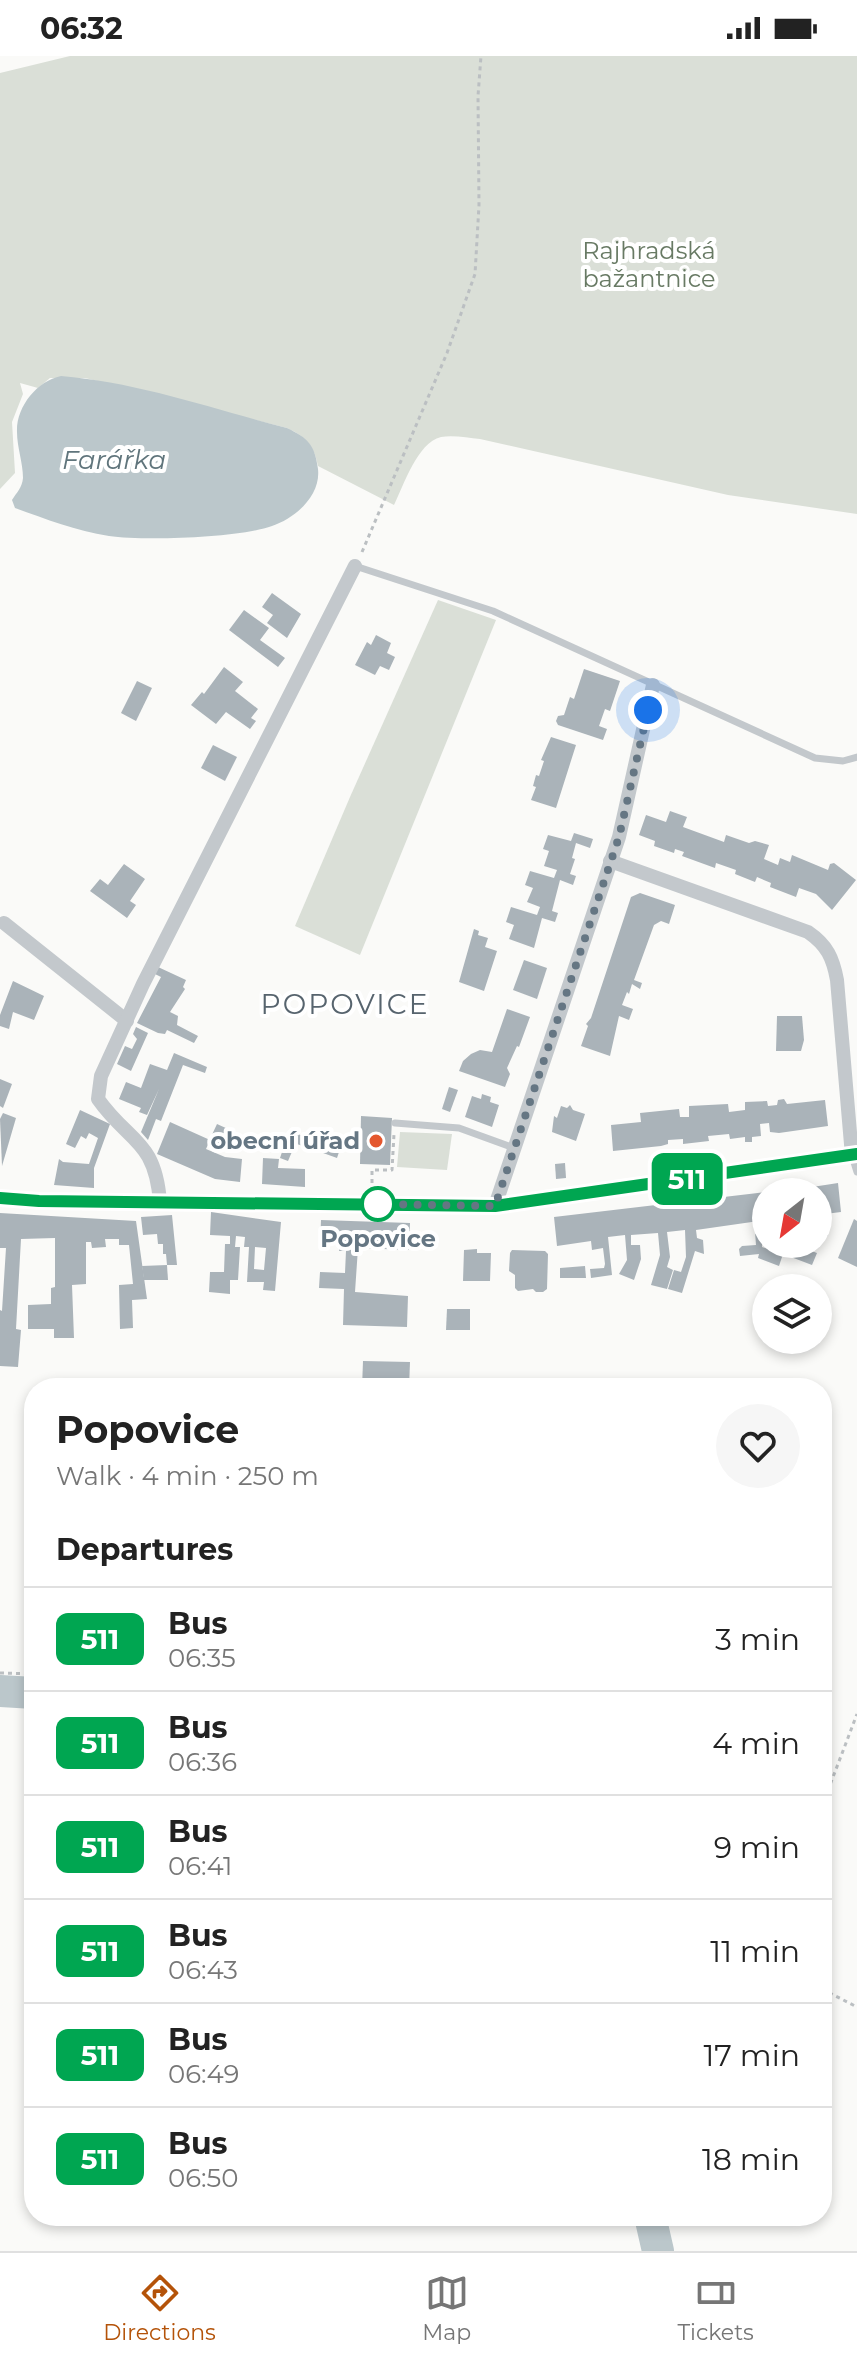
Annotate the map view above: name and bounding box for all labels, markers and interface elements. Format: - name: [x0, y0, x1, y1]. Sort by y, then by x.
- text: 06:32: [40, 10, 123, 47]
- park label: Rajhradská bažantnice: [582, 236, 716, 293]
- water label: Farářka: [62, 444, 166, 476]
- your location: [628, 690, 668, 730]
- district label: POPOVICE: [261, 987, 429, 1021]
- place label: obecní úřad: [210, 1126, 360, 1155]
- marker: obecní úřad: [367, 1132, 385, 1150]
- line badge: 511: [641, 1153, 733, 1205]
- text: 511: [668, 1162, 706, 1196]
- north arrow: [752, 1178, 832, 1258]
- map controls: [752, 1178, 832, 1354]
- marker: Popovice: [361, 1187, 395, 1221]
- place label: Popovice: [320, 1224, 436, 1253]
- button: layers: [752, 1274, 832, 1354]
- button: heart: [716, 1404, 800, 1488]
- text: Popovice: [56, 1406, 239, 1453]
- text: Walk · 4 min · 250 m: [56, 1460, 319, 1492]
- text: Departures: [56, 1531, 233, 1568]
- text: Bus: [168, 1605, 228, 1642]
- text: 3 min: [715, 1621, 800, 1658]
- text: 511: [81, 1622, 119, 1656]
- text: 06:35: [168, 1642, 236, 1674]
- text: Bus: [168, 1709, 228, 1746]
- text: 4 min: [712, 1725, 800, 1762]
- text: 511: [81, 1726, 119, 1760]
- text: 06:36: [168, 1746, 237, 1778]
- text: Bus: [168, 1813, 228, 1850]
- text: 9 min: [714, 1829, 800, 1866]
- text: 511: [81, 1830, 119, 1864]
- text: 06:41: [168, 1850, 232, 1882]
- text: Bus: [168, 1917, 228, 1954]
- text: 11 min: [710, 1933, 800, 1970]
- text: 511: [81, 1934, 119, 1968]
- text: 06:43: [168, 1954, 238, 1986]
- text: Bus: [168, 2021, 228, 2058]
- text: 17 min: [703, 2037, 800, 2074]
- text: 511: [81, 2038, 119, 2072]
- text: 06:49: [168, 2058, 239, 2090]
- text: Bus: [168, 2125, 228, 2162]
- text: 18 min: [702, 2141, 800, 2178]
- text: 511: [81, 2142, 119, 2176]
- text: 06:50: [168, 2162, 239, 2194]
- tab: Directions: [103, 2271, 216, 2346]
- tab: Map: [422, 2271, 471, 2346]
- tab: Tickets: [677, 2271, 754, 2346]

